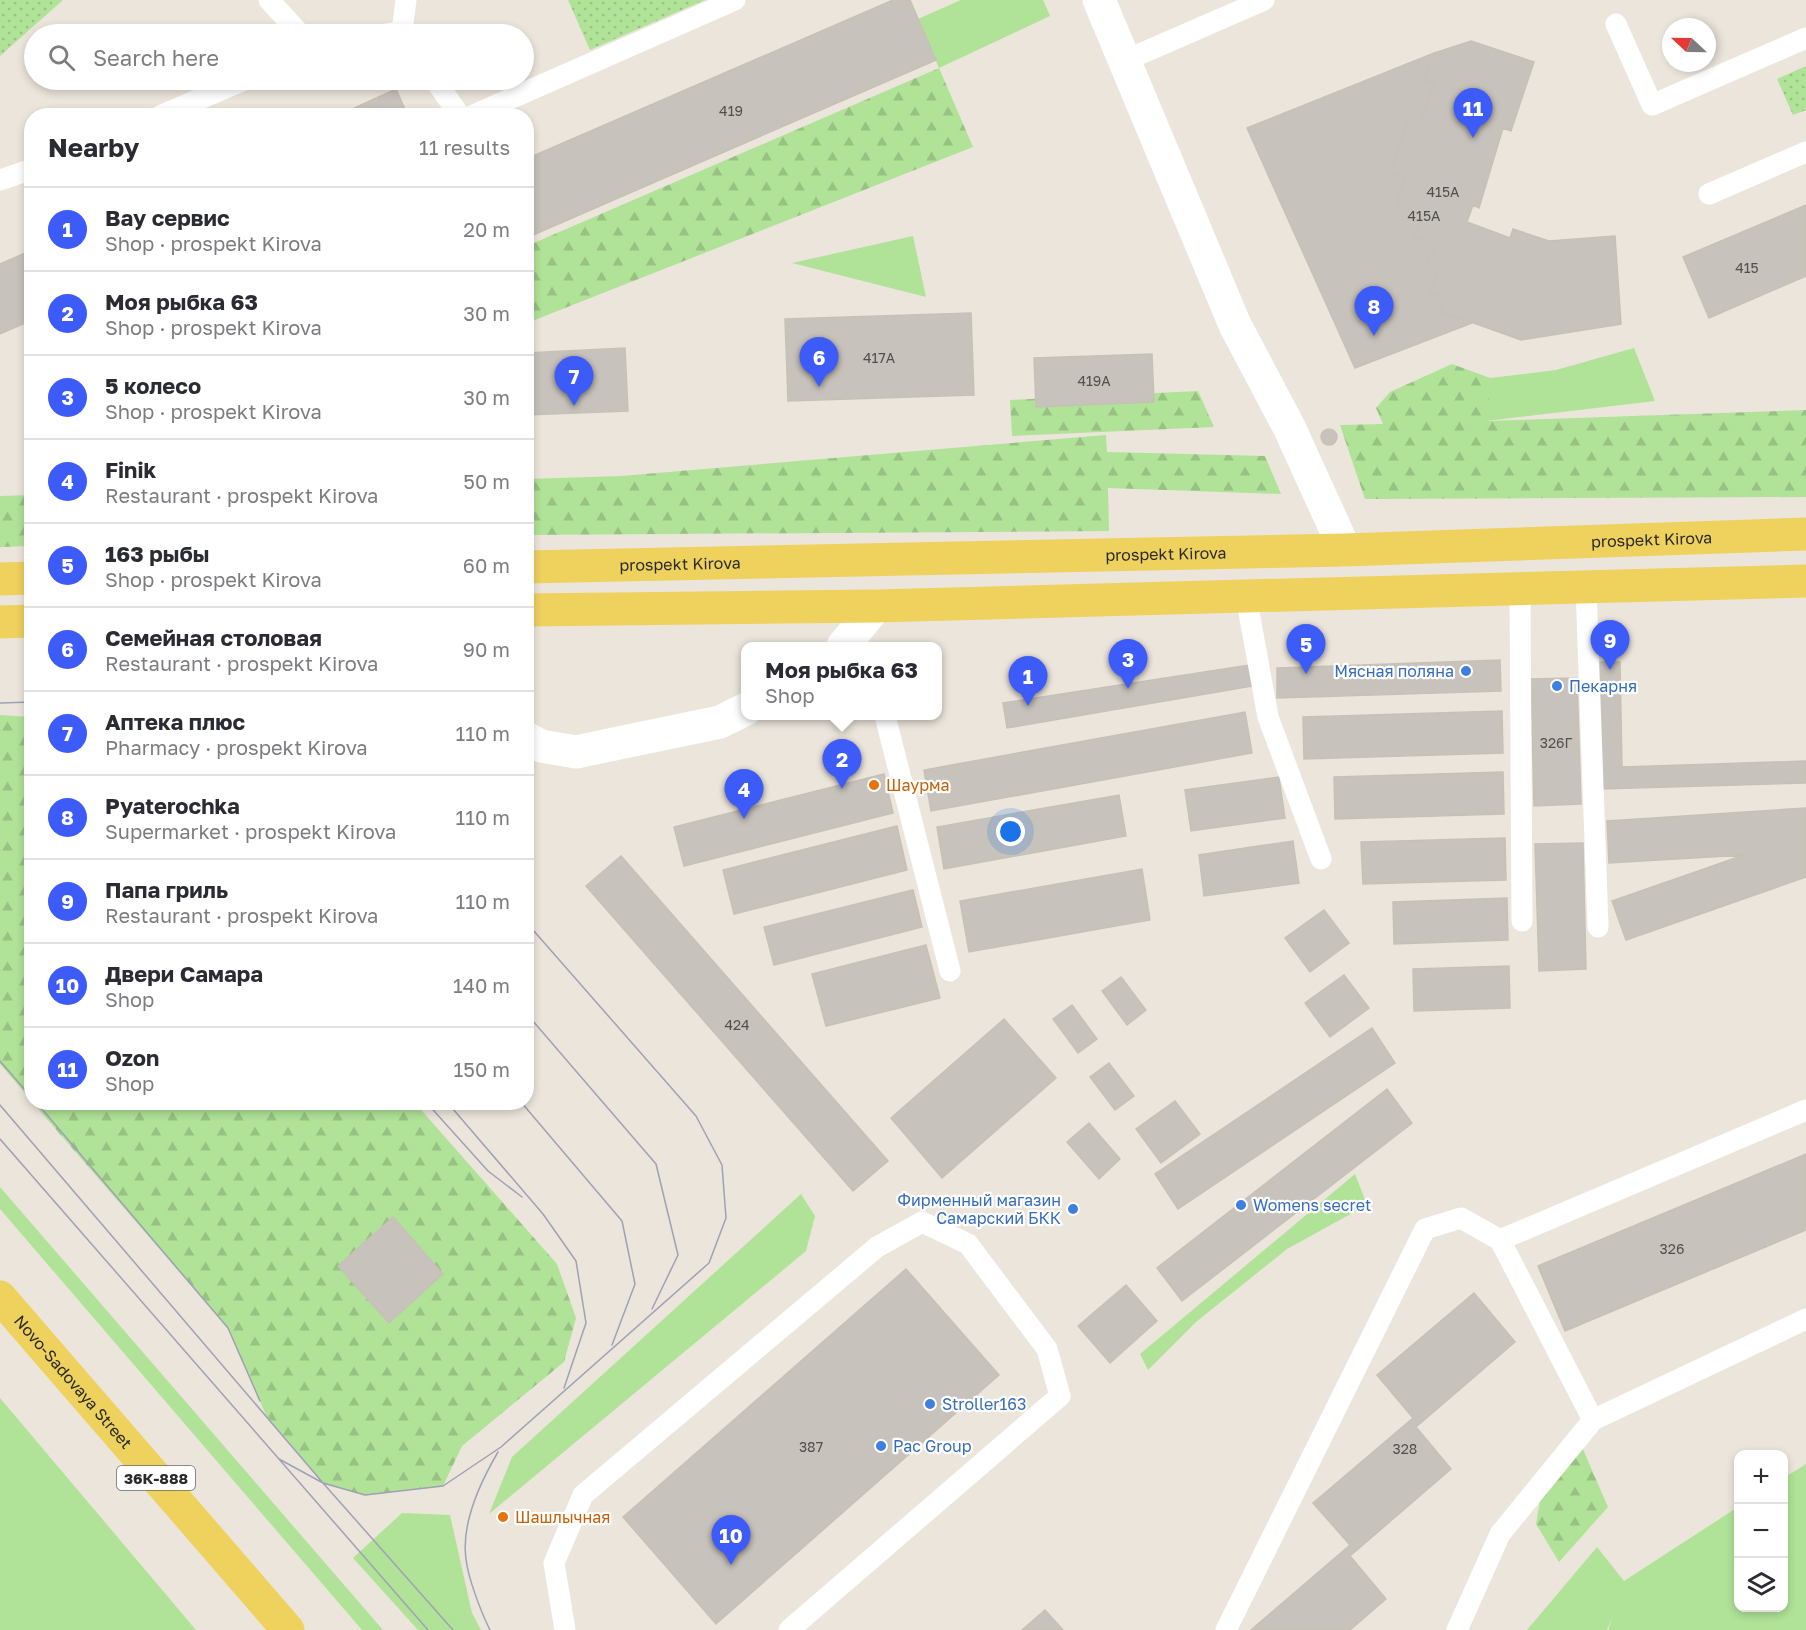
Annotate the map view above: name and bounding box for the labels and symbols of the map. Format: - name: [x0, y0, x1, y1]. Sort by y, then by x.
- north arrow: [1662, 18, 1716, 72]
- pin: 11: [1454, 88, 1492, 138]
- house number: 419: [719, 102, 743, 119]
- house number: 415А: [1427, 183, 1460, 200]
- house number: 415А: [1408, 207, 1441, 224]
- house number: 415: [1735, 259, 1759, 276]
- pin: 8: [1354, 286, 1394, 336]
- pin: 6: [800, 338, 838, 387]
- house number: 417А: [863, 349, 896, 366]
- pin: 7: [554, 356, 594, 406]
- house number: 419А: [1077, 372, 1111, 389]
- street label: prospekt Kirova: [1591, 527, 1713, 551]
- street label: prospekt Kirova: [1105, 542, 1227, 565]
- street label: prospekt Kirova: [619, 553, 741, 575]
- pin: 9: [1590, 620, 1630, 670]
- pin: 5: [1286, 624, 1326, 674]
- pin: 3: [1108, 640, 1148, 689]
- pin: 1: [1008, 656, 1048, 706]
- place label: Мясная поляна: [1334, 661, 1454, 681]
- marker: Мясная поляна: [1459, 664, 1473, 678]
- place label: Пекарня: [1569, 676, 1637, 696]
- marker: Пекарня: [1550, 679, 1564, 693]
- house number: 326Г: [1540, 734, 1572, 751]
- pin: 2: [822, 740, 862, 789]
- pin: 4: [724, 770, 764, 819]
- place label: Шаурма: [886, 775, 950, 795]
- marker: Шаурма: [867, 778, 881, 792]
- your location: [996, 817, 1025, 846]
- house number: 424: [724, 1016, 750, 1033]
- place label: Фирменный магазин Самарский БКК: [897, 1190, 1061, 1228]
- place label: Womens secret: [1253, 1195, 1371, 1215]
- marker: Womens secret: [1234, 1198, 1248, 1212]
- marker: Фирменный магазин Самарский БКК: [1066, 1202, 1080, 1216]
- house number: 326: [1660, 1240, 1684, 1257]
- street label: Novo-Sadovaya Street: [10, 1311, 137, 1453]
- place label: Stroller163: [942, 1394, 1026, 1414]
- marker: Stroller163: [923, 1397, 937, 1411]
- place label: Pac Group: [893, 1436, 972, 1456]
- house number: 387: [799, 1438, 823, 1455]
- marker: Pac Group: [874, 1439, 888, 1453]
- house number: 328: [1393, 1440, 1417, 1457]
- road number: 36К-888: [117, 1466, 195, 1490]
- place label: Шашлычная: [515, 1507, 610, 1527]
- marker: Шашлычная: [496, 1510, 510, 1524]
- pin: 10: [712, 1516, 750, 1565]

